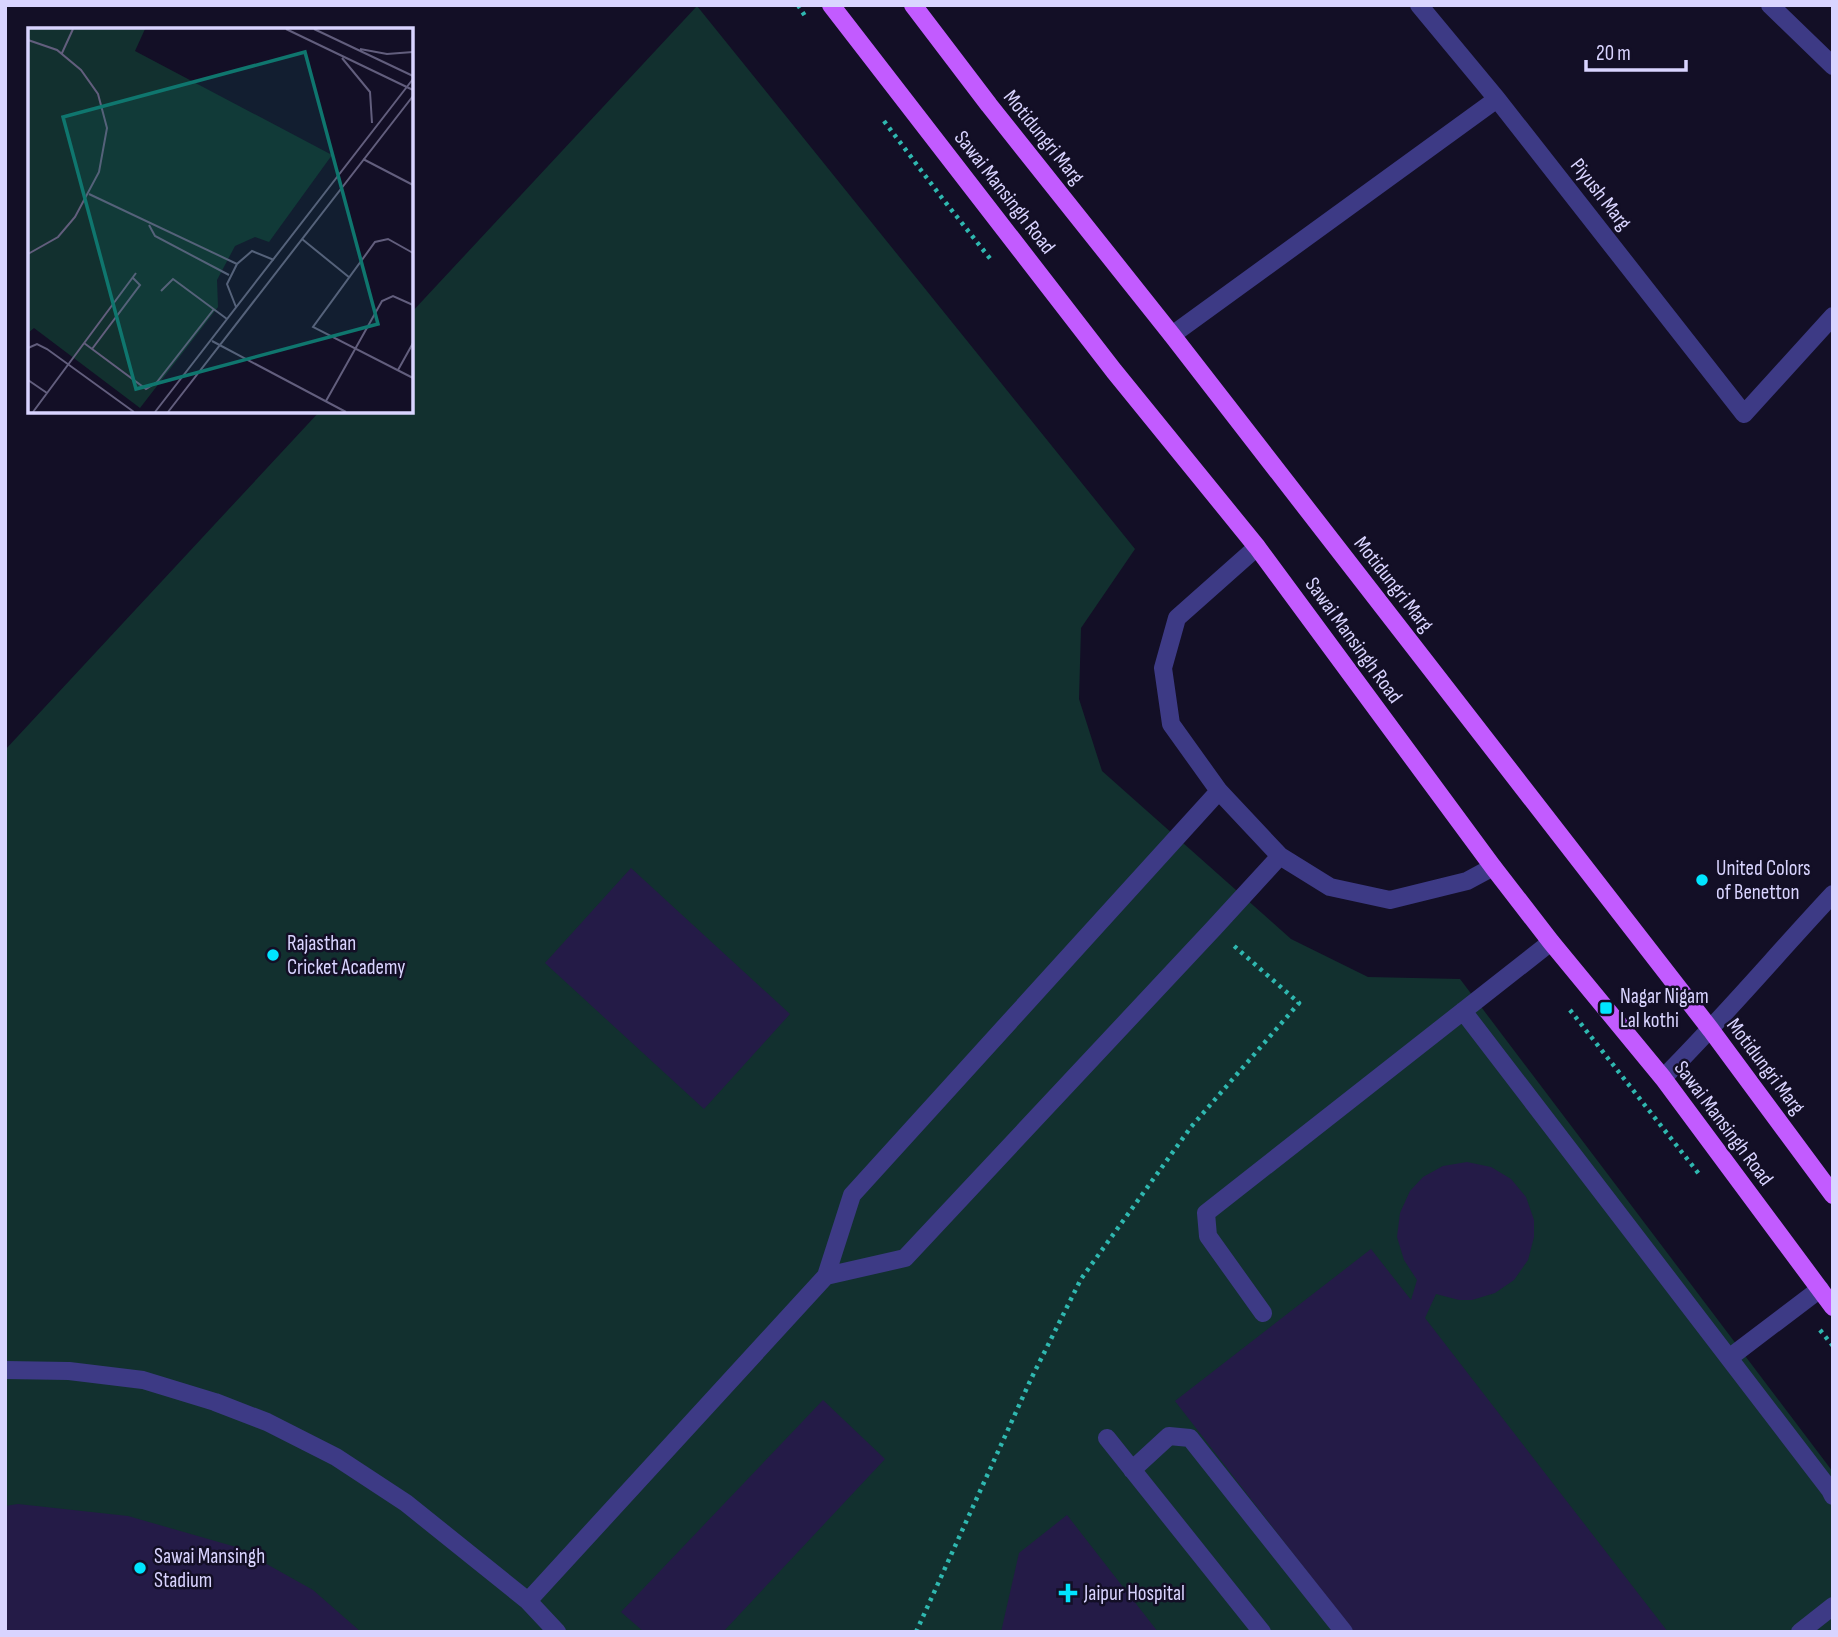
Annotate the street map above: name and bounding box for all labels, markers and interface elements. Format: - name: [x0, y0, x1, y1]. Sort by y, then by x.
- inset map: [28, 28, 413, 413]
- scale bar: [1586, 28, 1686, 72]
- text: 20 m: [1596, 41, 1631, 66]
- street label: Motidungri Marg: [998, 85, 1089, 190]
- street label: Sawai Mansingh Road: [949, 126, 1060, 259]
- street label: Piyush Marg: [1565, 154, 1636, 235]
- street label: Motidungri Marg: [1349, 532, 1439, 637]
- street label: Sawai Mansingh Road: [1300, 572, 1408, 708]
- place label: United Colors of Benetton: [1716, 856, 1811, 905]
- marker: United Colors of Benetton: [1694, 872, 1710, 888]
- place label: Rajasthan Cricket Academy: [287, 931, 405, 980]
- marker: Rajasthan Cricket Academy: [265, 947, 281, 963]
- place label: Nagar Nigam Lal kothi: [1620, 984, 1709, 1033]
- marker: Nagar Nigam Lal kothi: [1598, 1000, 1614, 1016]
- street label: Motidungri Marg: [1721, 1013, 1810, 1119]
- street label: Sawai Mansingh Road: [1669, 1056, 1779, 1191]
- place label: Sawai Mansingh Stadium: [154, 1544, 265, 1593]
- marker: Sawai Mansingh Stadium: [132, 1560, 148, 1576]
- place label: Jaipur Hospital: [1083, 1581, 1185, 1606]
- marker: Jaipur Hospital: [1058, 1583, 1078, 1603]

